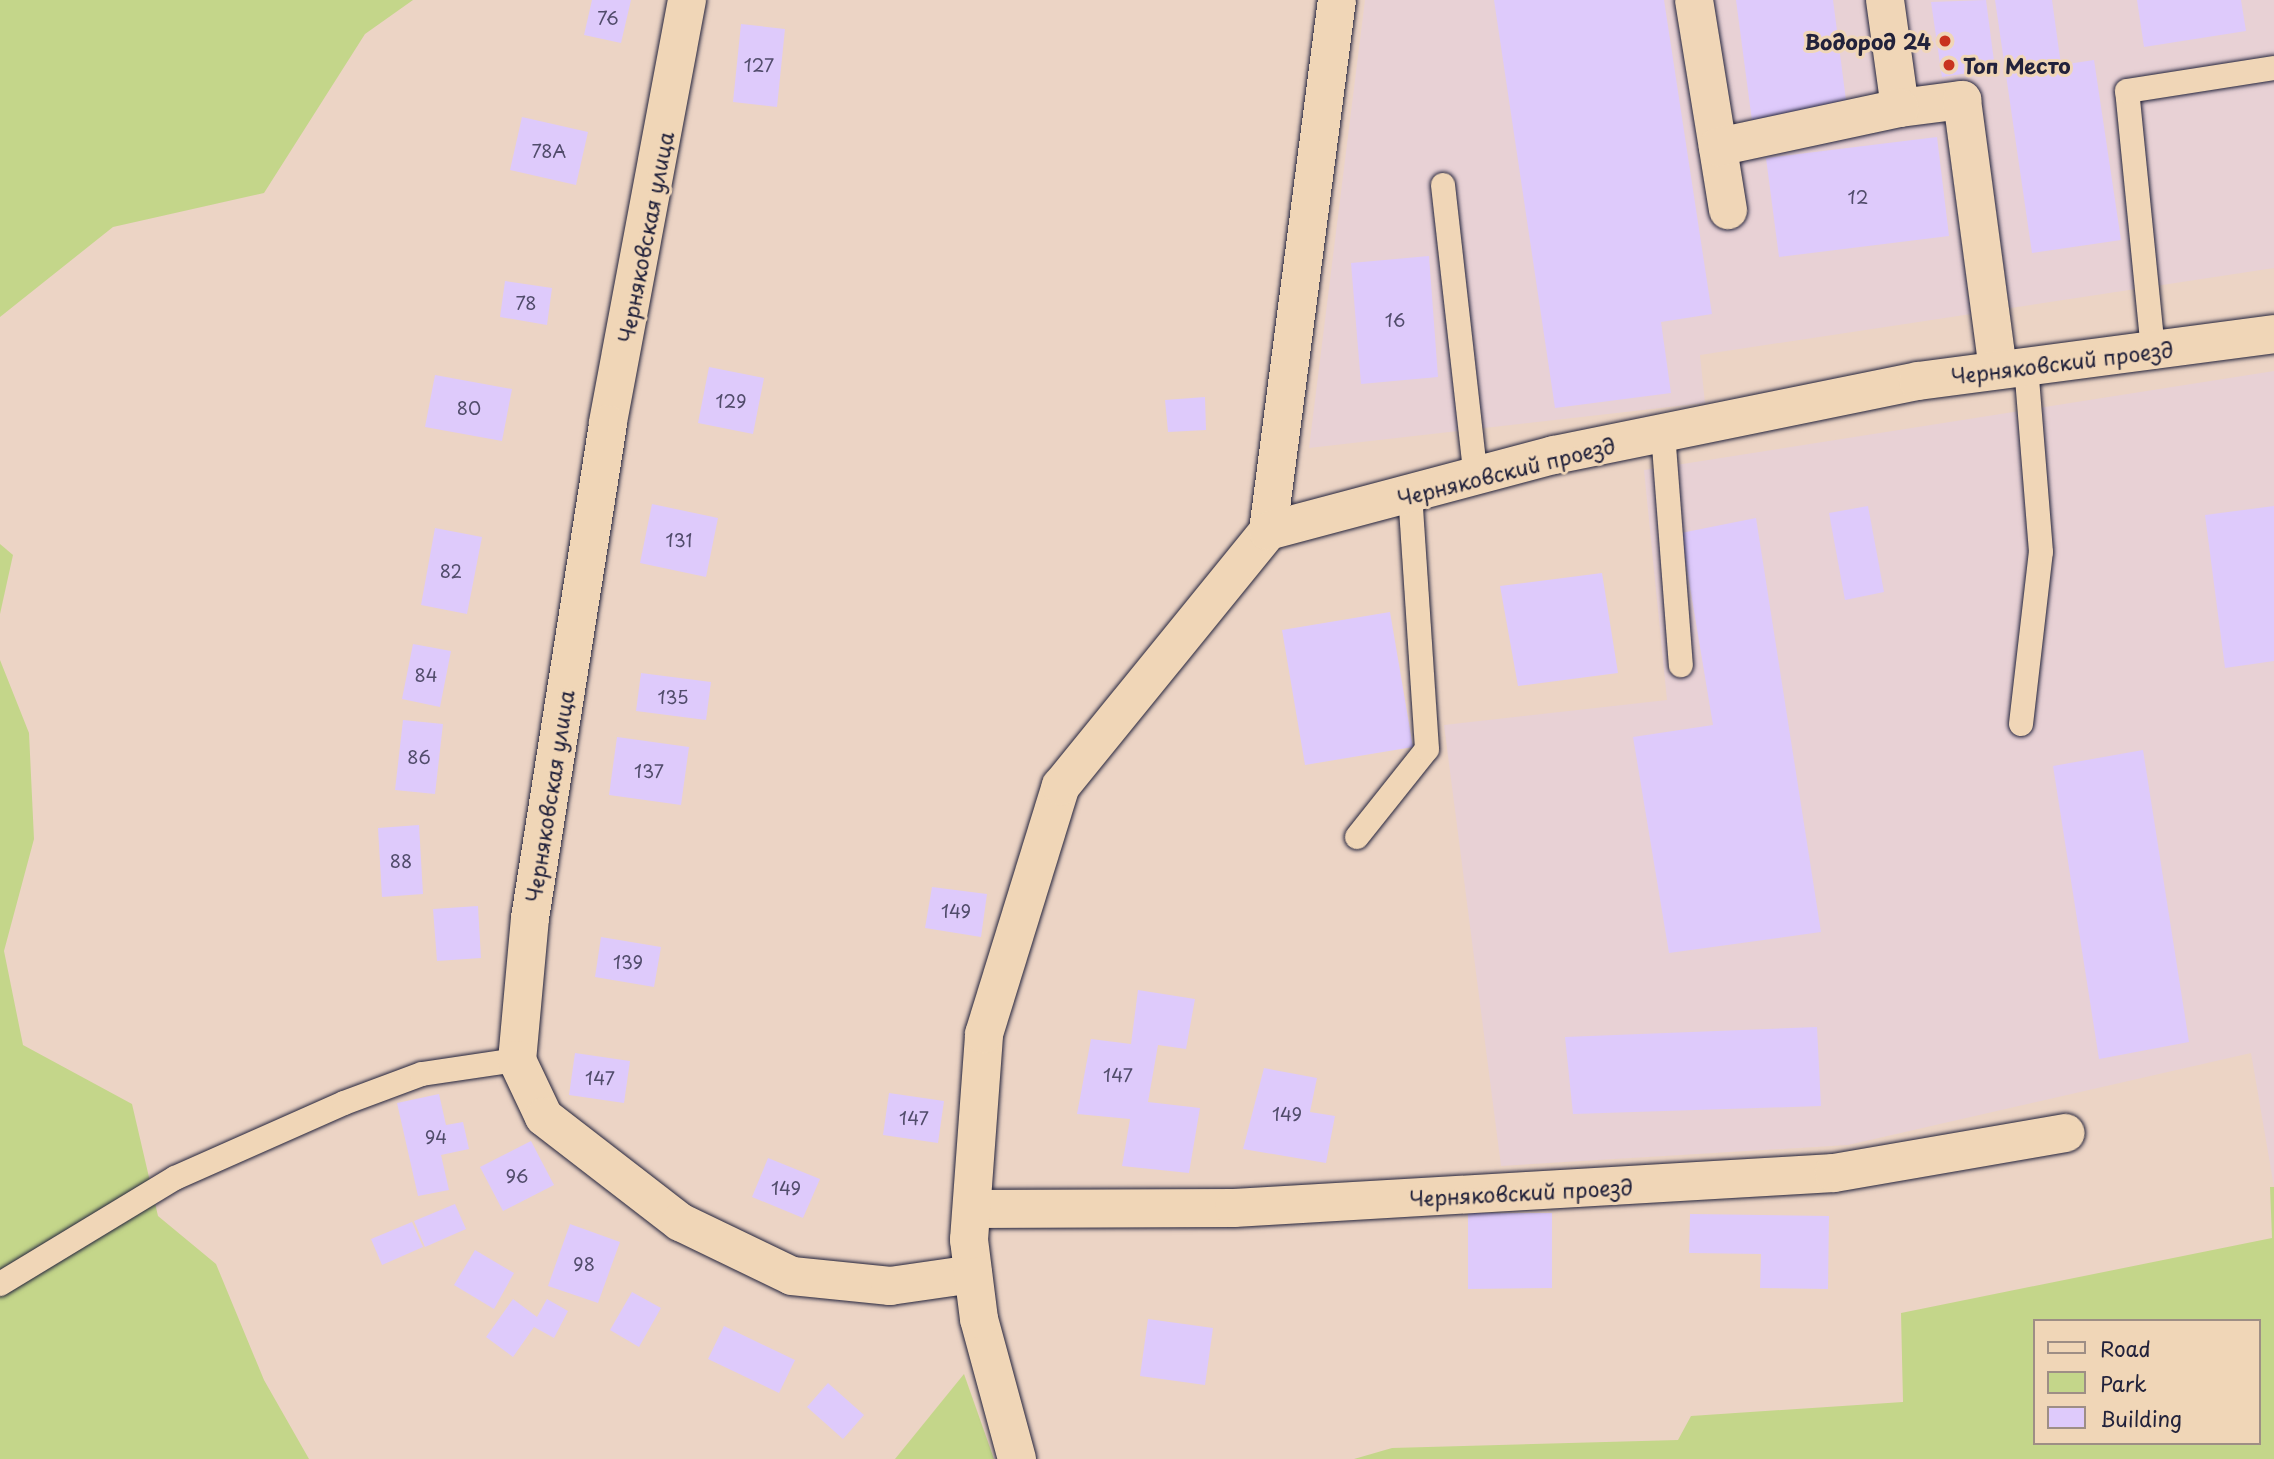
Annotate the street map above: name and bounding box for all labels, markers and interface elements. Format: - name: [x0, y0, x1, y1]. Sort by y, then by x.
- house number: 76: [597, 7, 619, 29]
- place label: Водород 24: [1804, 28, 1931, 54]
- marker: Водород 24: [1937, 33, 1953, 49]
- place label: Топ Место: [1963, 52, 2072, 78]
- house number: 127: [744, 54, 774, 76]
- marker: Топ Место: [1941, 57, 1957, 73]
- street label: Черняковская улица: [612, 129, 678, 345]
- house number: 78А: [532, 140, 566, 162]
- house number: 12: [1848, 186, 1868, 208]
- house number: 78: [516, 292, 536, 314]
- house number: 16: [1385, 309, 1405, 331]
- street label: Черняковский проезд: [1949, 336, 2175, 388]
- house number: 129: [715, 390, 747, 412]
- house number: 80: [457, 397, 481, 419]
- street label: Черняковский проезд: [1394, 432, 1618, 510]
- house number: 131: [666, 529, 692, 551]
- house number: 82: [440, 560, 462, 582]
- house number: 84: [414, 664, 438, 686]
- house number: 135: [657, 686, 689, 708]
- street label: Черняковская улица: [520, 687, 578, 905]
- house number: 86: [407, 746, 431, 768]
- house number: 137: [634, 760, 664, 782]
- house number: 88: [390, 850, 412, 872]
- house number: 149: [941, 900, 971, 922]
- house number: 139: [613, 951, 643, 973]
- house number: 147: [1103, 1064, 1133, 1086]
- house number: 147: [585, 1067, 615, 1089]
- house number: 149: [1272, 1103, 1302, 1125]
- house number: 147: [899, 1107, 929, 1129]
- house number: 94: [425, 1126, 447, 1148]
- house number: 96: [506, 1165, 528, 1187]
- street label: Черняковский проезд: [1409, 1174, 1633, 1210]
- house number: 149: [771, 1177, 801, 1199]
- house number: 98: [573, 1253, 595, 1275]
- legend: [2032, 1319, 2260, 1445]
- text: Road: [2100, 1332, 2151, 1364]
- text: Park: [2100, 1367, 2147, 1399]
- text: Building: [2100, 1402, 2182, 1434]

